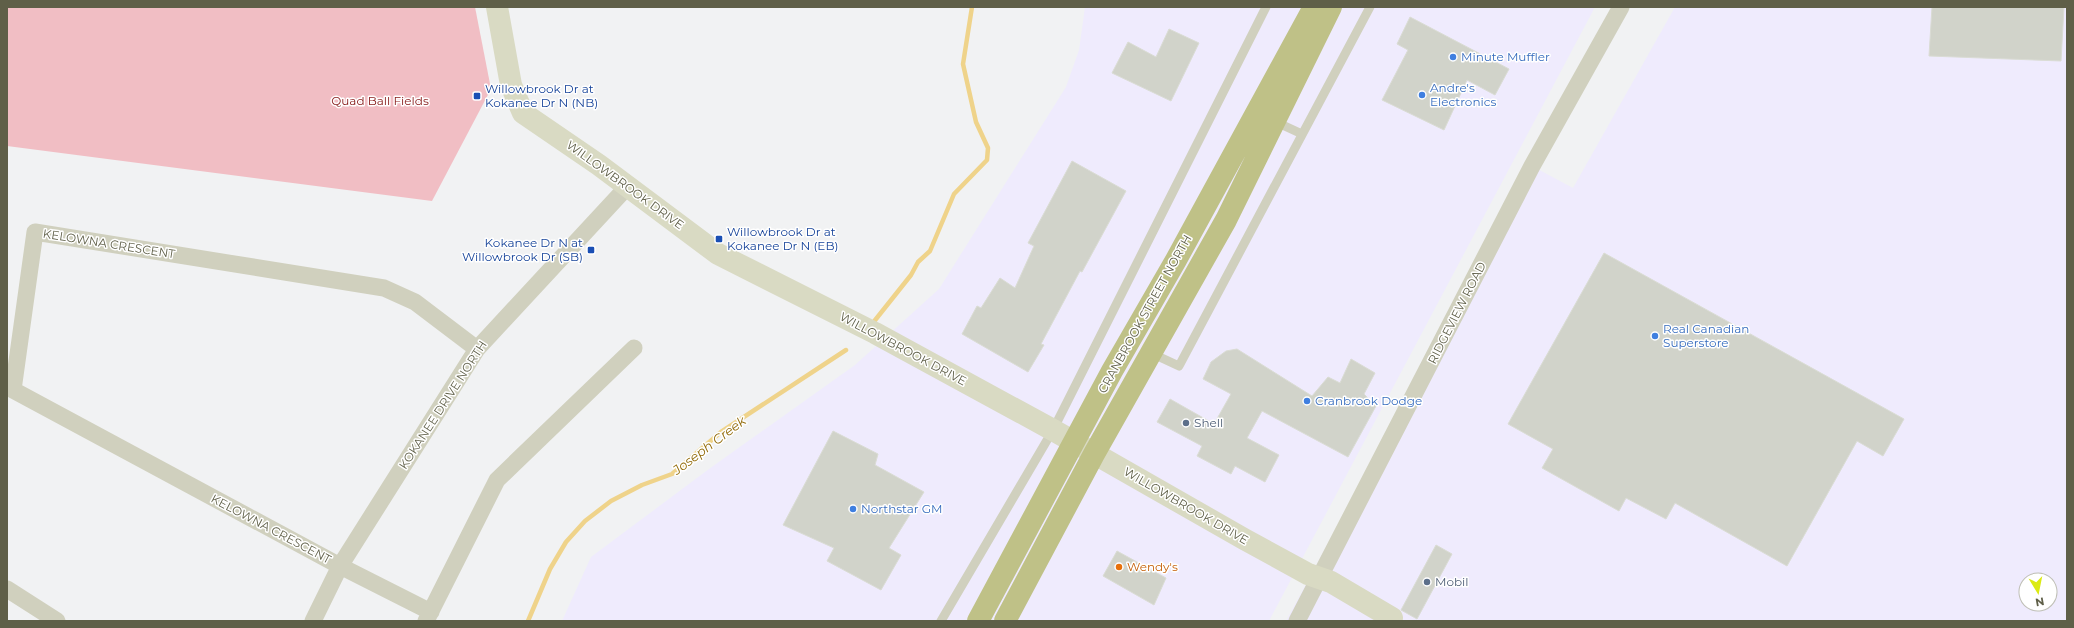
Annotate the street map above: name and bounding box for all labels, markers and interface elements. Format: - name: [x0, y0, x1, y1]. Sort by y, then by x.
- place label: Minute Muffler: [1461, 49, 1550, 64]
- marker: Minute Muffler: [1448, 52, 1458, 62]
- place label: Andre's Electronics: [1430, 80, 1496, 109]
- place label: Willowbrook Dr at Kokanee Dr N (NB): [485, 81, 598, 110]
- marker: Andre's Electronics: [1417, 90, 1427, 100]
- marker: Willowbrook Dr at Kokanee Dr N (NB): [472, 91, 482, 101]
- park label: Quad Ball Fields: [331, 93, 429, 108]
- street label: WILLOWBROOK DRIVE: [564, 137, 687, 232]
- place label: Willowbrook Dr at Kokanee Dr N (EB): [727, 224, 838, 253]
- street label: KELOWNA CRESCENT: [42, 226, 176, 261]
- street label: CRANBROOK STREET NORTH: [1095, 232, 1195, 396]
- marker: Willowbrook Dr at Kokanee Dr N (EB): [714, 234, 724, 244]
- place label: Kokanee Dr N at Willowbrook Dr (SB): [462, 235, 583, 264]
- marker: Kokanee Dr N at Willowbrook Dr (SB): [586, 245, 596, 255]
- street label: RIDGEVIEW ROAD: [1424, 259, 1489, 366]
- street label: WILLOWBROOK DRIVE: [837, 309, 969, 388]
- place label: Real Canadian Superstore: [1663, 321, 1749, 350]
- marker: Real Canadian Superstore: [1650, 331, 1660, 341]
- street label: KOKANEE DRIVE NORTH: [395, 338, 490, 472]
- place label: Cranbrook Dodge: [1315, 393, 1422, 408]
- marker: Cranbrook Dodge: [1302, 396, 1312, 406]
- water label: Joseph Creek: [668, 412, 750, 478]
- place label: Shell: [1194, 415, 1223, 430]
- marker: Shell: [1181, 418, 1191, 428]
- street label: WILLOWBROOK DRIVE: [1121, 464, 1251, 547]
- street label: KELOWNA CRESCENT: [209, 491, 334, 567]
- place label: Northstar GM: [861, 501, 943, 516]
- marker: Northstar GM: [848, 504, 858, 514]
- place label: Wendy's: [1127, 559, 1178, 574]
- marker: Wendy's: [1114, 562, 1124, 572]
- north arrow: [2018, 572, 2058, 612]
- place label: Mobil: [1435, 574, 1469, 589]
- marker: Mobil: [1422, 577, 1432, 587]
- text: N: [2034, 594, 2045, 610]

